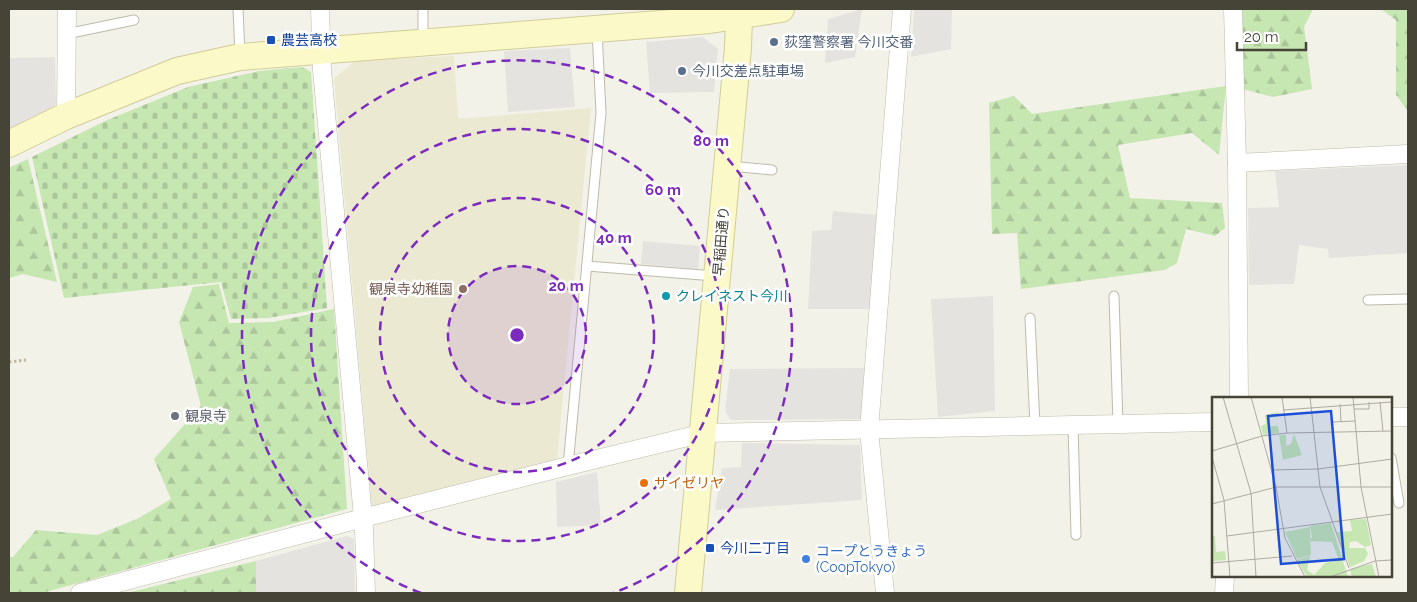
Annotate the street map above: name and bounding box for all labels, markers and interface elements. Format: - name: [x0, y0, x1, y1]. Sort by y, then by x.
- scale bar: [1237, 20, 1306, 52]
- text: 20 m: [1244, 28, 1279, 46]
- place label: 農芸高校: [281, 32, 337, 48]
- marker: 農芸高校: [265, 34, 277, 46]
- place label: 荻窪警察署 今川交番: [784, 34, 914, 50]
- marker: 荻窪警察署 今川交番: [768, 36, 780, 48]
- place label: 今川交差点駐車場: [692, 63, 804, 79]
- marker: 今川交差点駐車場: [676, 65, 688, 77]
- text: 80 m: [693, 132, 729, 150]
- text: 60 m: [645, 181, 681, 199]
- street label: 早稲田通り: [710, 205, 732, 277]
- text: 40 m: [596, 229, 632, 247]
- text: 20 m: [548, 277, 584, 295]
- place label: 観泉寺幼稚園: [369, 281, 453, 297]
- marker: 観泉寺幼稚園: [457, 283, 469, 295]
- place label: クレイネスト今川: [676, 288, 788, 304]
- marker: クレイネスト今川: [660, 290, 672, 302]
- centre of rings: [508, 326, 526, 344]
- inset map: [1212, 397, 1392, 577]
- place label: 観泉寺: [185, 408, 227, 424]
- marker: 観泉寺: [169, 410, 181, 422]
- place label: サイゼリヤ: [654, 475, 724, 491]
- marker: サイゼリヤ: [638, 477, 650, 489]
- place label: 今川二丁目: [720, 540, 790, 556]
- marker: 今川二丁目: [704, 542, 716, 554]
- place label: コープとうきょう (CoopTokyo): [816, 543, 927, 575]
- marker: コープとうきょう (CoopTokyo): [800, 553, 812, 565]

